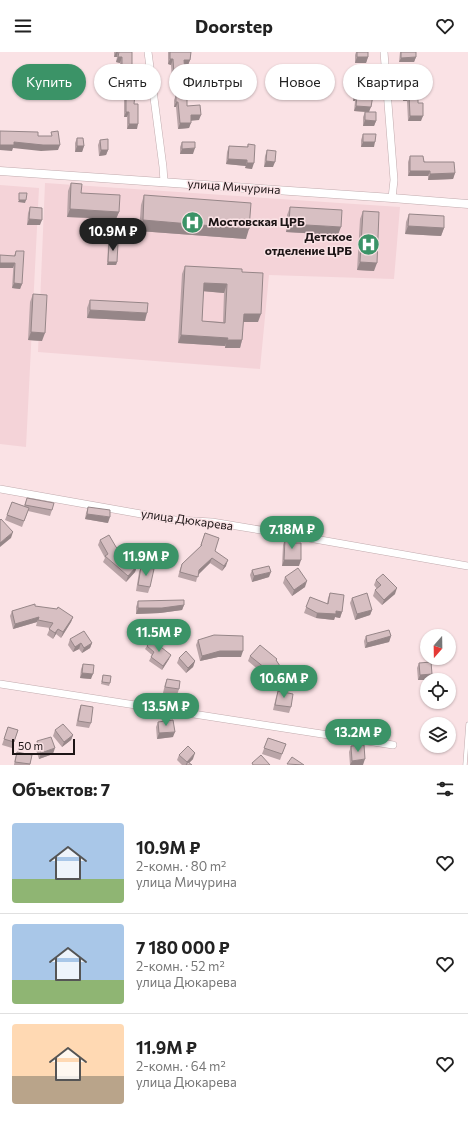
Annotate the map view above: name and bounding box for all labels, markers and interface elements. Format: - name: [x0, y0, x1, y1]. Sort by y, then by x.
- icon: menu: [12, 15, 34, 37]
- text: Doorstep: [195, 15, 273, 37]
- icon: heart: [434, 15, 456, 37]
- chip: Купить: [12, 64, 86, 100]
- chip: Снять: [94, 64, 161, 100]
- chip: Фильтры: [169, 64, 257, 100]
- chip: Новое: [265, 64, 335, 100]
- chip: Квартира: [343, 64, 433, 100]
- street label: улица Мичурина: [187, 176, 281, 196]
- hospital icon: Мостовская ЦРБ: [180, 209, 206, 235]
- place label: Мостовская ЦРБ: [208, 214, 305, 228]
- pin: 10.9M ₽: [76, 218, 150, 252]
- text: 10.9M ₽: [88, 223, 138, 239]
- place label: Детское отделение ЦРБ: [265, 229, 352, 257]
- hospital icon: Детское отделение ЦРБ: [355, 231, 381, 257]
- street label: улица Дюкарева: [140, 506, 234, 532]
- pin: 7.18M ₽: [255, 516, 329, 550]
- text: 7.18M ₽: [269, 521, 315, 537]
- pin: 11.9M ₽: [109, 543, 183, 577]
- text: 11.9M ₽: [123, 548, 169, 564]
- pin: 11.5M ₽: [122, 619, 196, 653]
- text: 11.5M ₽: [136, 624, 182, 640]
- north arrow: [420, 629, 456, 665]
- map controls: [420, 629, 456, 753]
- pin: 10.6M ₽: [247, 665, 321, 699]
- text: 10.6M ₽: [259, 670, 309, 686]
- button: locate: [420, 673, 456, 709]
- pin: 13.5M ₽: [129, 693, 203, 727]
- text: 13.5M ₽: [142, 698, 190, 714]
- button: layers: [420, 717, 456, 753]
- pin: 13.2M ₽: [321, 719, 395, 753]
- text: 13.2M ₽: [334, 724, 382, 740]
- scale bar: [12, 737, 75, 756]
- text: 50 m: [18, 739, 43, 752]
- icon: filters: [434, 778, 456, 800]
- text: Объектов: 7: [12, 779, 110, 800]
- text: 10.9M ₽: [136, 837, 200, 858]
- icon: home: [44, 839, 92, 887]
- icon: heart: [434, 852, 456, 874]
- text: 2-комн. · 80 m²: [136, 858, 226, 874]
- text: улица Мичурина: [136, 874, 237, 890]
- text: 7 180 000 ₽: [136, 937, 230, 958]
- icon: home: [44, 940, 92, 988]
- icon: heart: [434, 953, 456, 975]
- text: 2-комн. · 52 m²: [136, 958, 225, 974]
- text: улица Дюкарева: [136, 974, 237, 990]
- text: 11.9M ₽: [136, 1037, 197, 1058]
- icon: home: [44, 1040, 92, 1088]
- icon: heart: [434, 1053, 456, 1075]
- text: 2-комн. · 64 m²: [136, 1058, 226, 1074]
- text: улица Дюкарева: [136, 1074, 237, 1090]

